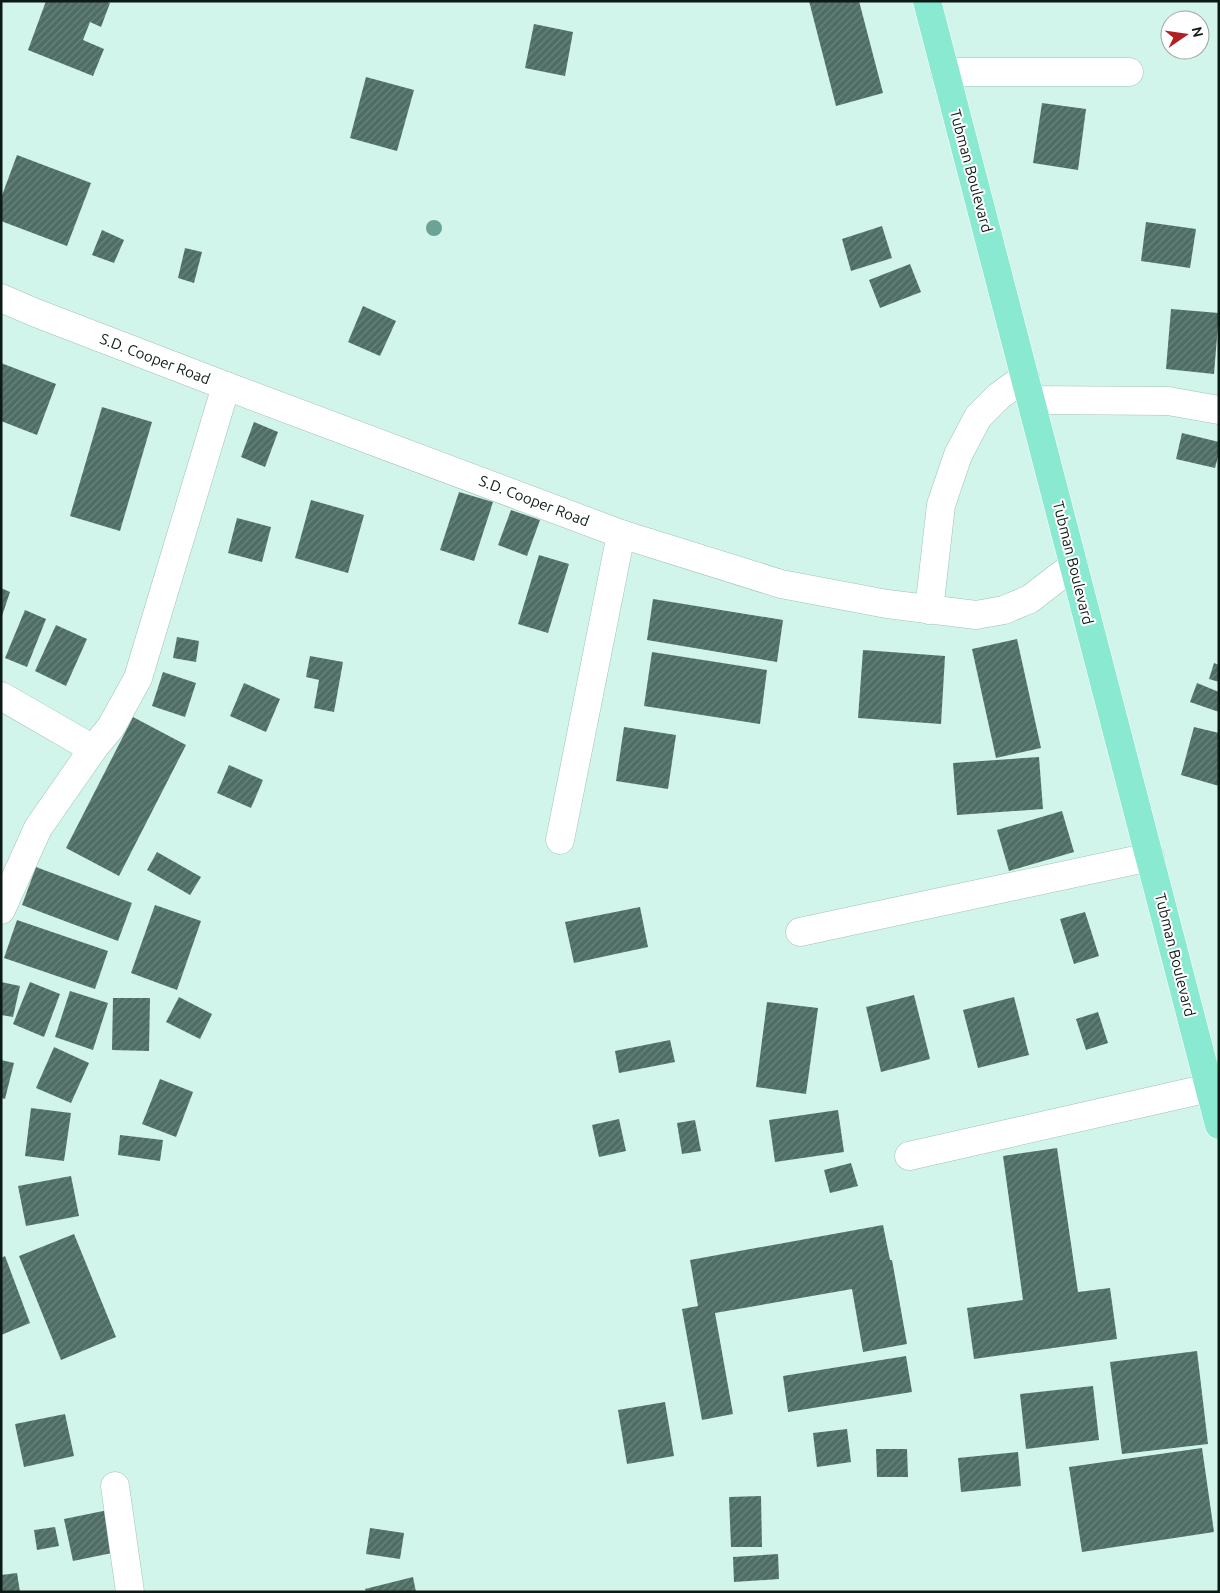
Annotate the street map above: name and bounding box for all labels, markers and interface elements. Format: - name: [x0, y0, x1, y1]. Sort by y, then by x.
- north arrow: [1160, 10, 1210, 60]
- text: N: [1189, 25, 1207, 39]
- street label: Tubman Boulevard: [947, 108, 996, 234]
- street label: S.D. Cooper Road: [98, 330, 213, 387]
- street label: S.D. Cooper Road: [477, 472, 592, 529]
- street label: Tubman Boulevard: [1050, 499, 1097, 626]
- street label: Tubman Boulevard: [1152, 891, 1199, 1018]

